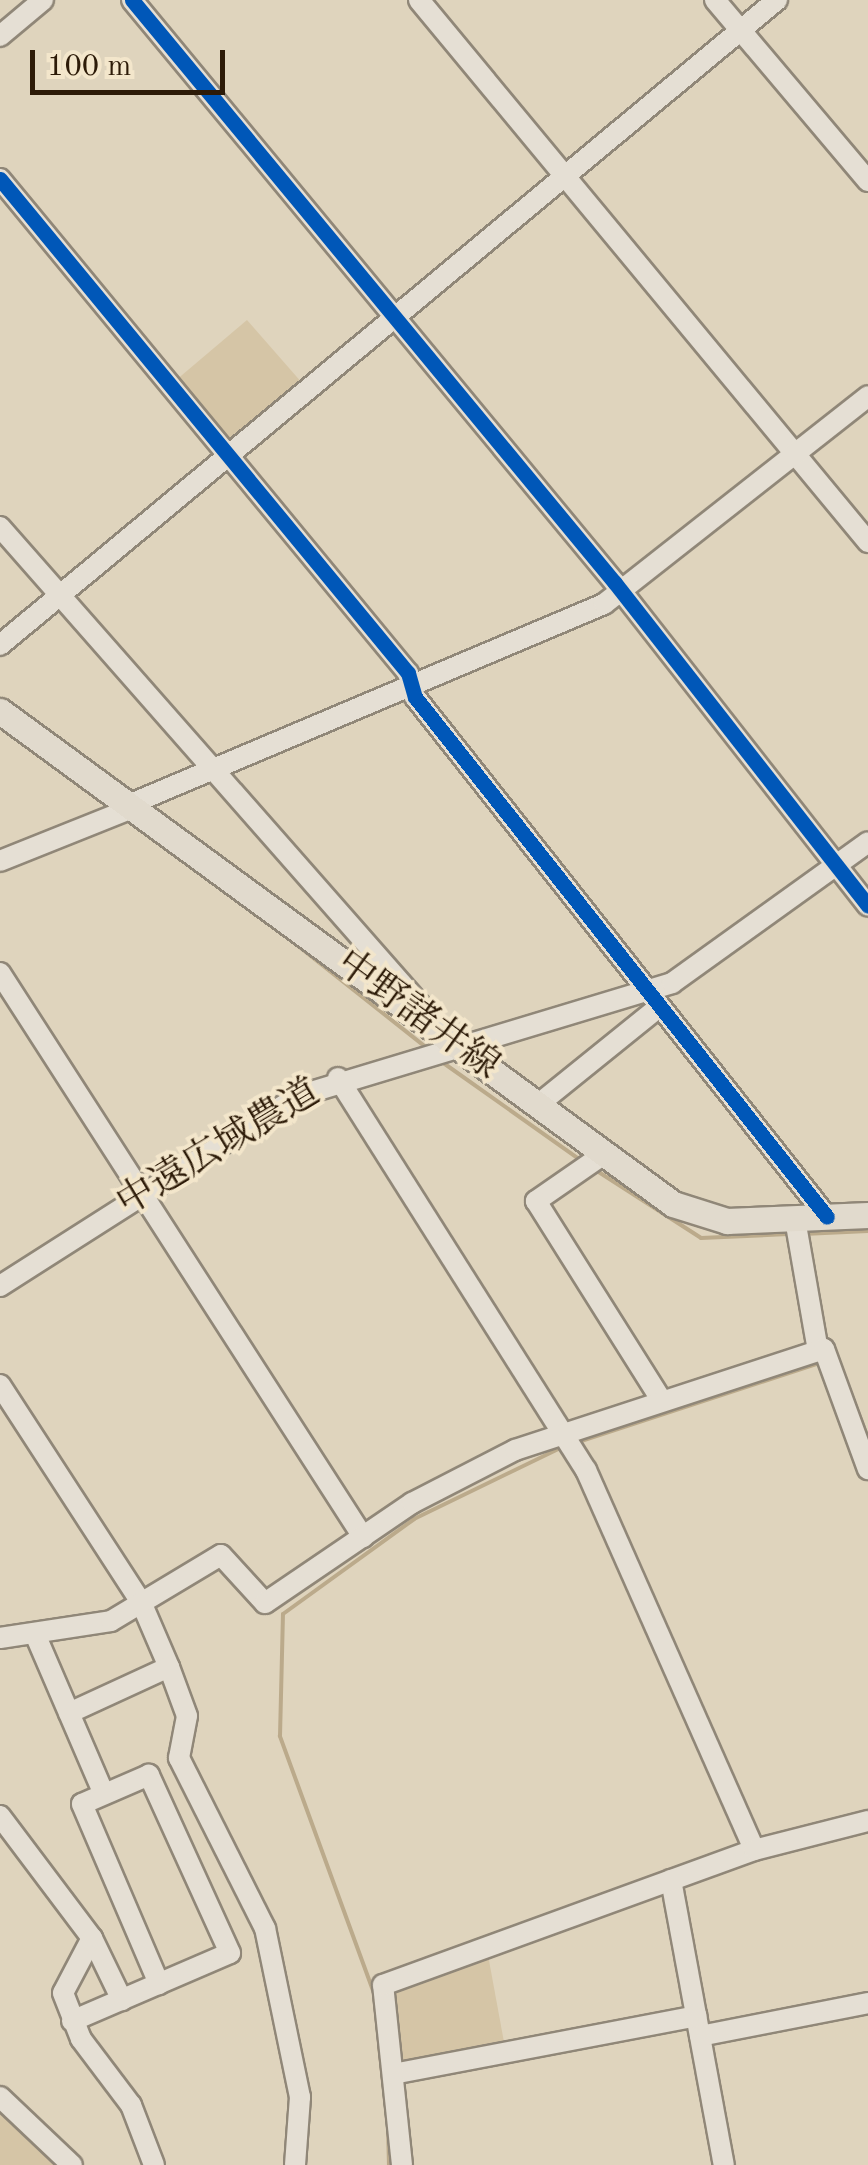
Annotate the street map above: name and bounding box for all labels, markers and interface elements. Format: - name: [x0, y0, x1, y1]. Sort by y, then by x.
- scale bar: [35, 30, 230, 92]
- text: 100 m: [47, 52, 131, 82]
- street label: 中野諸井線: [327, 942, 507, 1090]
- street label: 中遠広域農道: [110, 1071, 328, 1227]

